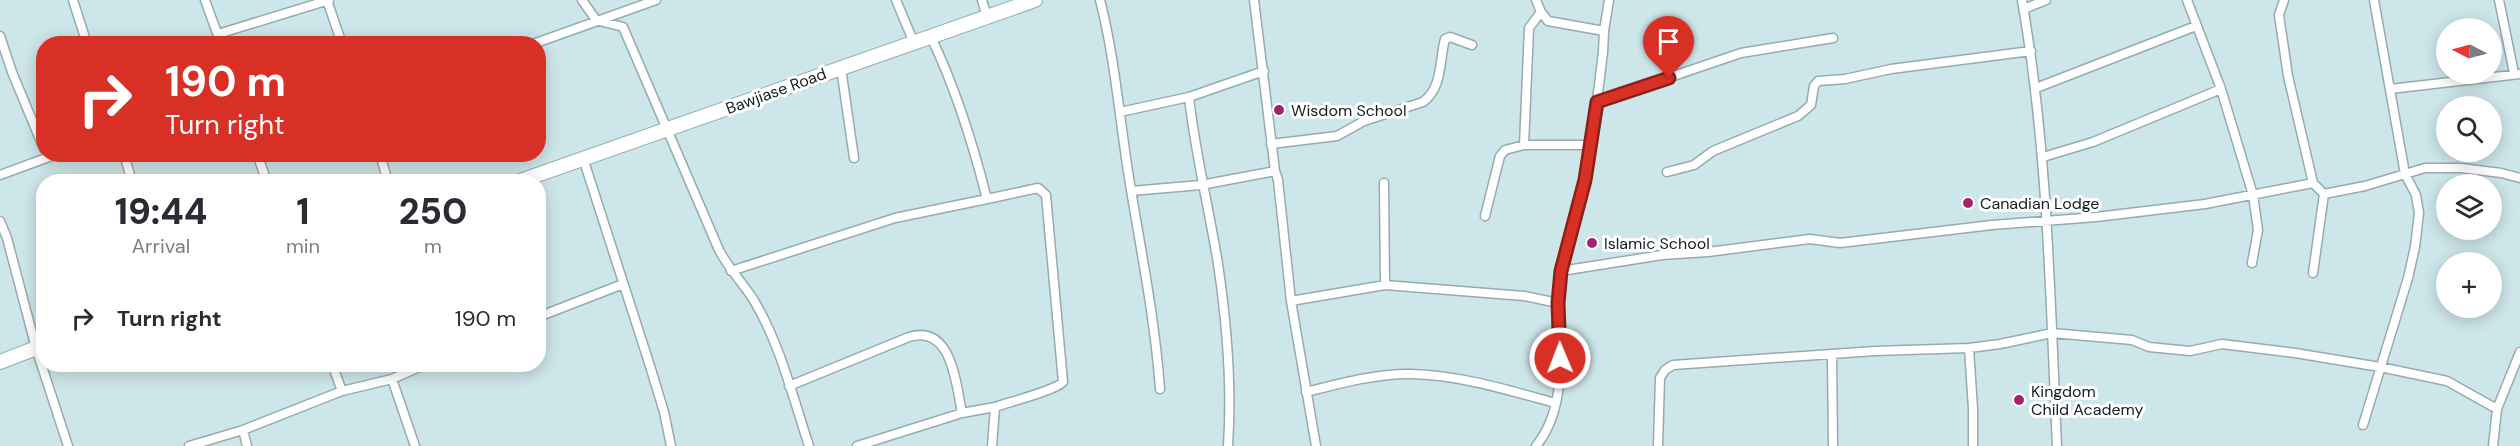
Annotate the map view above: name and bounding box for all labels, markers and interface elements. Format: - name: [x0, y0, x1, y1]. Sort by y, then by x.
- pin: [1643, 16, 1694, 78]
- north arrow: [2436, 18, 2502, 84]
- map controls: [2436, 18, 2502, 318]
- icon: arrive: [1652, 25, 1685, 58]
- text: 190 m: [165, 54, 286, 109]
- icon: right: [66, 60, 144, 138]
- street label: Bawjiase Road: [723, 63, 829, 119]
- button: search: [2436, 96, 2502, 162]
- place label: Wisdom School: [1291, 100, 1407, 121]
- marker: Wisdom School: [1272, 103, 1286, 117]
- text: Turn right: [165, 107, 285, 142]
- button: layers: [2436, 174, 2502, 240]
- text: 19:44: [115, 188, 207, 235]
- text: 1: [296, 188, 310, 235]
- text: 250: [399, 188, 467, 235]
- place label: Canadian Lodge: [1980, 193, 2099, 214]
- marker: Canadian Lodge: [1961, 196, 1975, 210]
- text: Arrival: [132, 233, 190, 259]
- text: min: [286, 233, 320, 259]
- text: m: [424, 233, 442, 259]
- place label: Islamic School: [1604, 233, 1710, 254]
- marker: Islamic School: [1585, 236, 1599, 250]
- button: +: [2436, 252, 2502, 318]
- icon: right: [66, 302, 99, 335]
- text: Turn right: [117, 304, 222, 333]
- text: 190 m: [455, 304, 516, 333]
- position arrow: [1528, 326, 1592, 390]
- place label: Kingdom Child Academy: [2031, 381, 2144, 420]
- marker: Kingdom Child Academy: [2012, 393, 2026, 407]

